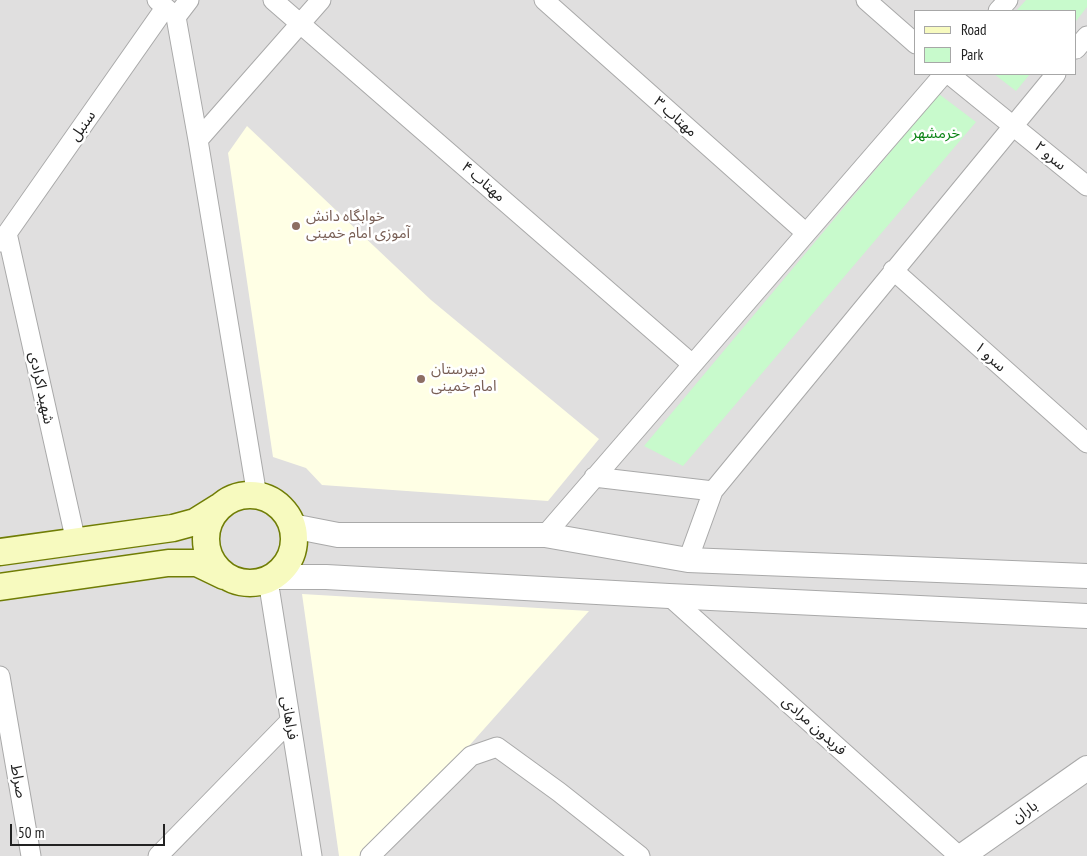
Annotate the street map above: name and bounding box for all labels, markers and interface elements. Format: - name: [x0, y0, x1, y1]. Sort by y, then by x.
- legend: [914, 10, 1077, 75]
- text: Road: [961, 20, 987, 39]
- text: Park: [961, 45, 983, 64]
- street label: مهتاب ۳: [650, 93, 700, 141]
- street label: سنبل: [66, 107, 100, 145]
- park label: خرمشهر: [912, 125, 960, 143]
- street label: سرو ۲: [1030, 137, 1070, 175]
- street label: مهتاب ۴: [457, 158, 509, 206]
- place label: خوابگاه دانش آموزی امام خمینی: [306, 208, 410, 243]
- marker: خوابگاه دانش آموزی امام خمینی: [290, 220, 302, 232]
- street label: سرو ۱: [971, 338, 1009, 376]
- street label: شهید اکرادی: [25, 350, 57, 426]
- place label: دبیرستان امام خمینی: [431, 361, 497, 396]
- marker: دبیرستان امام خمینی: [415, 373, 427, 385]
- street label: فریدون مرادی: [778, 692, 850, 760]
- street label: فراهانی: [277, 695, 301, 741]
- street label: صراط: [6, 762, 30, 800]
- street label: باران: [1009, 797, 1041, 827]
- scale bar: [12, 814, 168, 846]
- text: 50 m: [18, 823, 44, 842]

